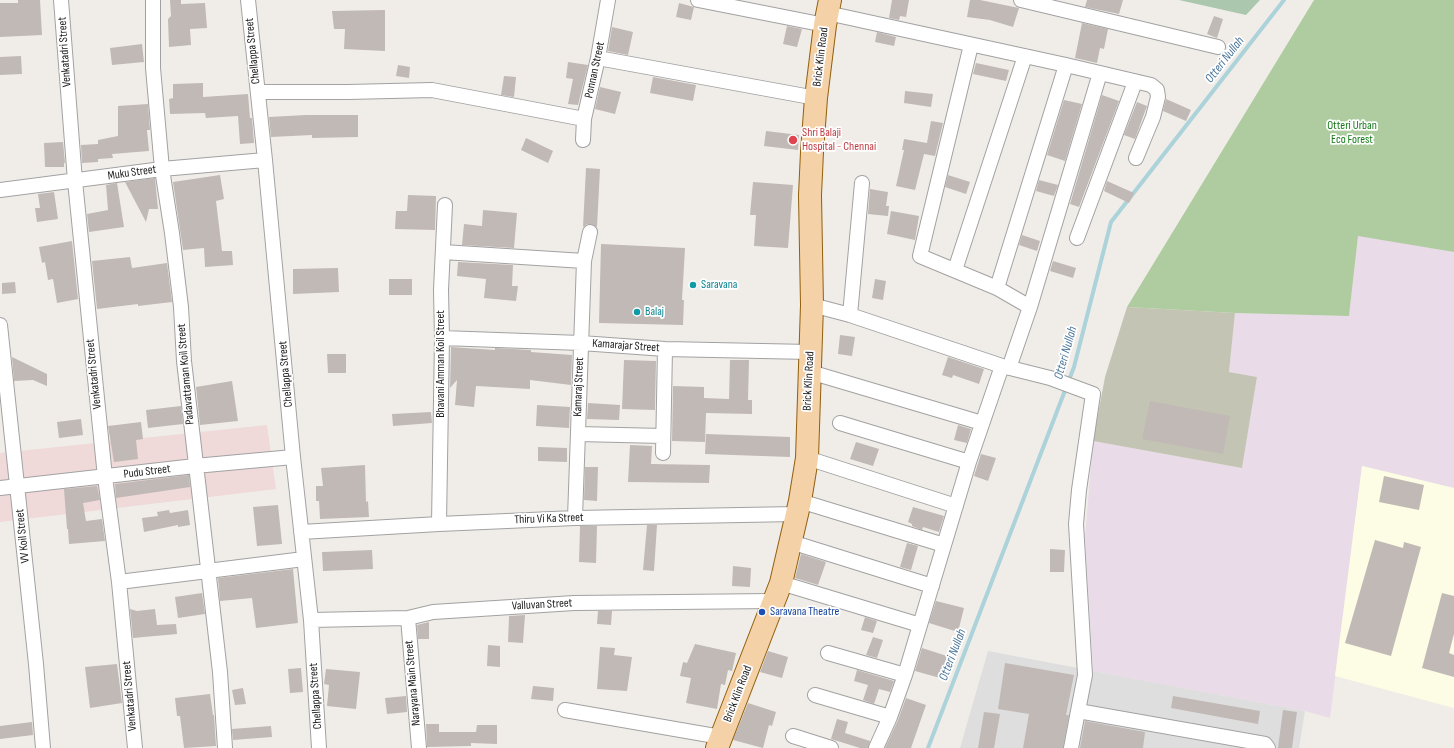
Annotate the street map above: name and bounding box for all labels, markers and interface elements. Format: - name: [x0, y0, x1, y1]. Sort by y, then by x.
- street label: Venkatadri Street: [55, 16, 75, 88]
- street label: Chellappa Street: [242, 17, 264, 85]
- street label: Brick Klin Road: [810, 27, 832, 87]
- water label: Otteri Nullah: [1202, 34, 1248, 86]
- street label: Ponnan Street: [582, 40, 608, 100]
- park label: Otteri Urban Eco Forest: [1327, 119, 1377, 147]
- place label: Shri Balaji Hospital - Chennai: [802, 126, 876, 154]
- marker: Shri Balaji Hospital - Chennai: [787, 134, 799, 146]
- street label: Muku Street: [107, 162, 157, 184]
- place label: Saravana: [701, 278, 737, 292]
- marker: Saravana: [688, 280, 698, 290]
- place label: Balaj: [645, 305, 664, 319]
- marker: Balaj: [632, 307, 642, 317]
- street label: Bhavani Amman Koil Street: [434, 310, 448, 418]
- street label: Padavattaman Koil Street: [174, 323, 198, 425]
- water label: Otteri Nullah: [1051, 325, 1081, 381]
- street label: Kamarajar Street: [592, 336, 660, 356]
- street label: Venkatadri Street: [83, 338, 105, 410]
- street label: Chellappa Street: [276, 340, 296, 408]
- street label: Brick Klin Road: [800, 351, 818, 411]
- street label: Kamaraj Street: [571, 357, 587, 417]
- street label: Pudu Street: [123, 462, 171, 482]
- street label: VV Koil Street: [13, 508, 33, 564]
- street label: Thiru Vi Ka Street: [514, 511, 584, 527]
- street label: Valluvan Street: [511, 596, 573, 614]
- place label: Saravana Theatre: [770, 605, 839, 619]
- marker: Saravana Theatre: [757, 607, 767, 617]
- water label: Otteri Nullah: [936, 627, 970, 683]
- street label: Narayana Main Street: [402, 640, 424, 726]
- street label: Venkatadri Street: [120, 660, 140, 732]
- street label: Chellappa Street: [306, 662, 326, 730]
- street label: Brick Klin Road: [721, 664, 755, 724]

